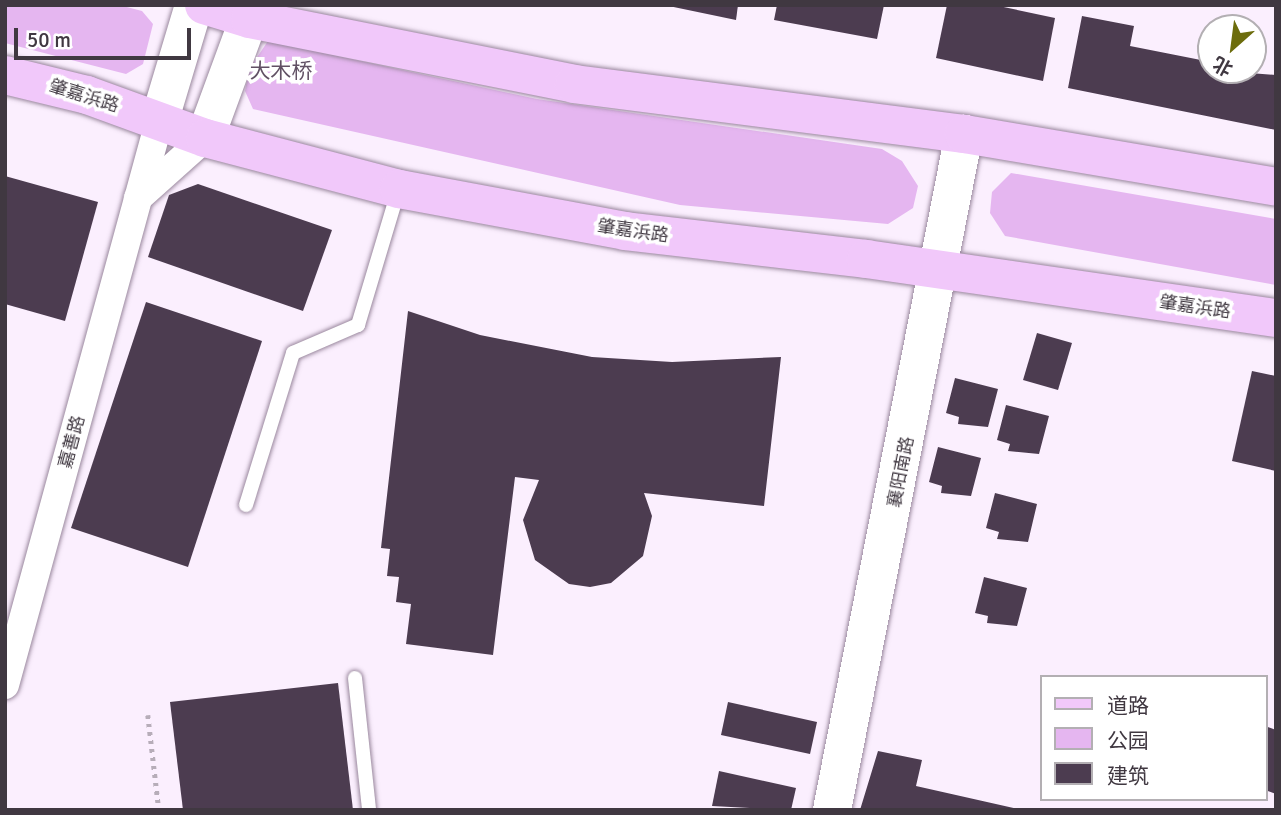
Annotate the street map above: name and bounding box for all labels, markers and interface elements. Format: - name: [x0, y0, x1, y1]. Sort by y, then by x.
- scale bar: [18, 14, 194, 58]
- north arrow: [1197, 14, 1267, 84]
- text: 50 m: [27, 27, 71, 53]
- text: 北: [1209, 51, 1237, 81]
- district label: 大木桥: [250, 58, 312, 84]
- street label: 肇嘉浜路: [46, 75, 122, 117]
- street label: 肇嘉浜路: [596, 215, 670, 247]
- street label: 肇嘉浜路: [1158, 291, 1232, 323]
- street label: 嘉善路: [55, 413, 89, 471]
- street label: 襄阳南路: [884, 435, 918, 509]
- legend: [1040, 675, 1267, 801]
- text: 道路: [1107, 693, 1149, 719]
- text: 公园: [1107, 728, 1149, 754]
- text: 建筑: [1107, 763, 1149, 789]

